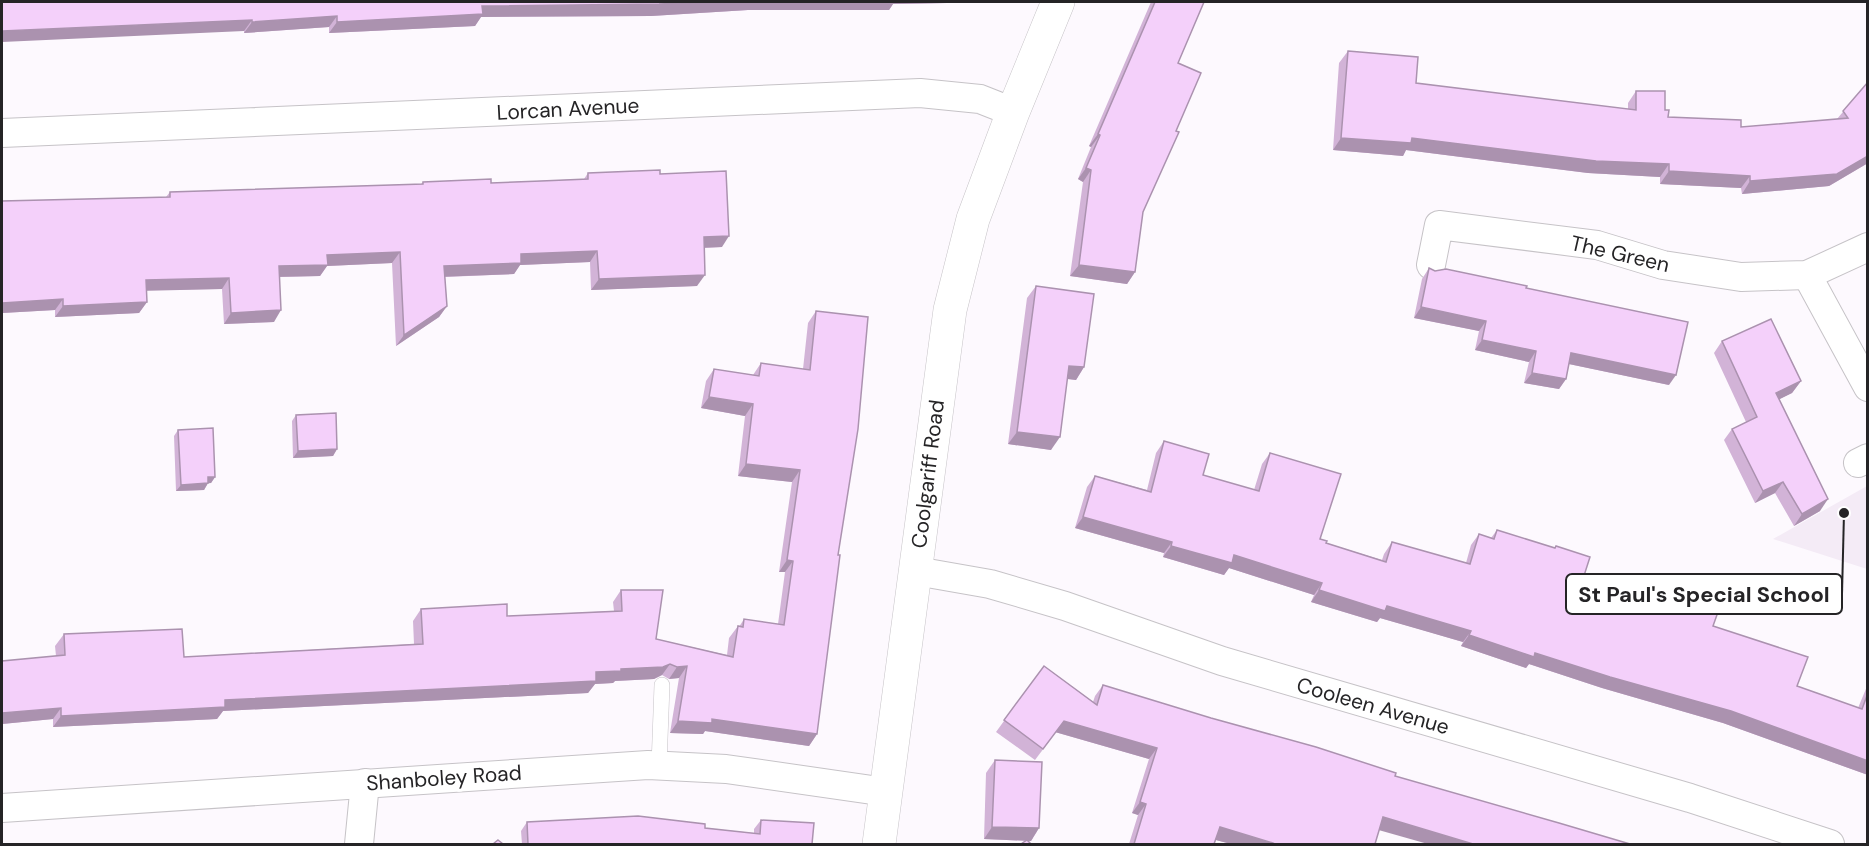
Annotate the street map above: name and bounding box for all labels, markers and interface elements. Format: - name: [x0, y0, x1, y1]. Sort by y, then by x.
- street label: Lorcan Avenue: [496, 91, 640, 127]
- street label: The Green: [1568, 229, 1672, 279]
- street label: Coolgariff Road: [905, 398, 951, 550]
- callout: St Paul's Special School: [1566, 574, 1842, 614]
- text: St Paul's Special School: [1578, 580, 1830, 609]
- street label: Cooleen Avenue: [1293, 671, 1453, 741]
- street label: Shanboley Road: [365, 759, 523, 797]

